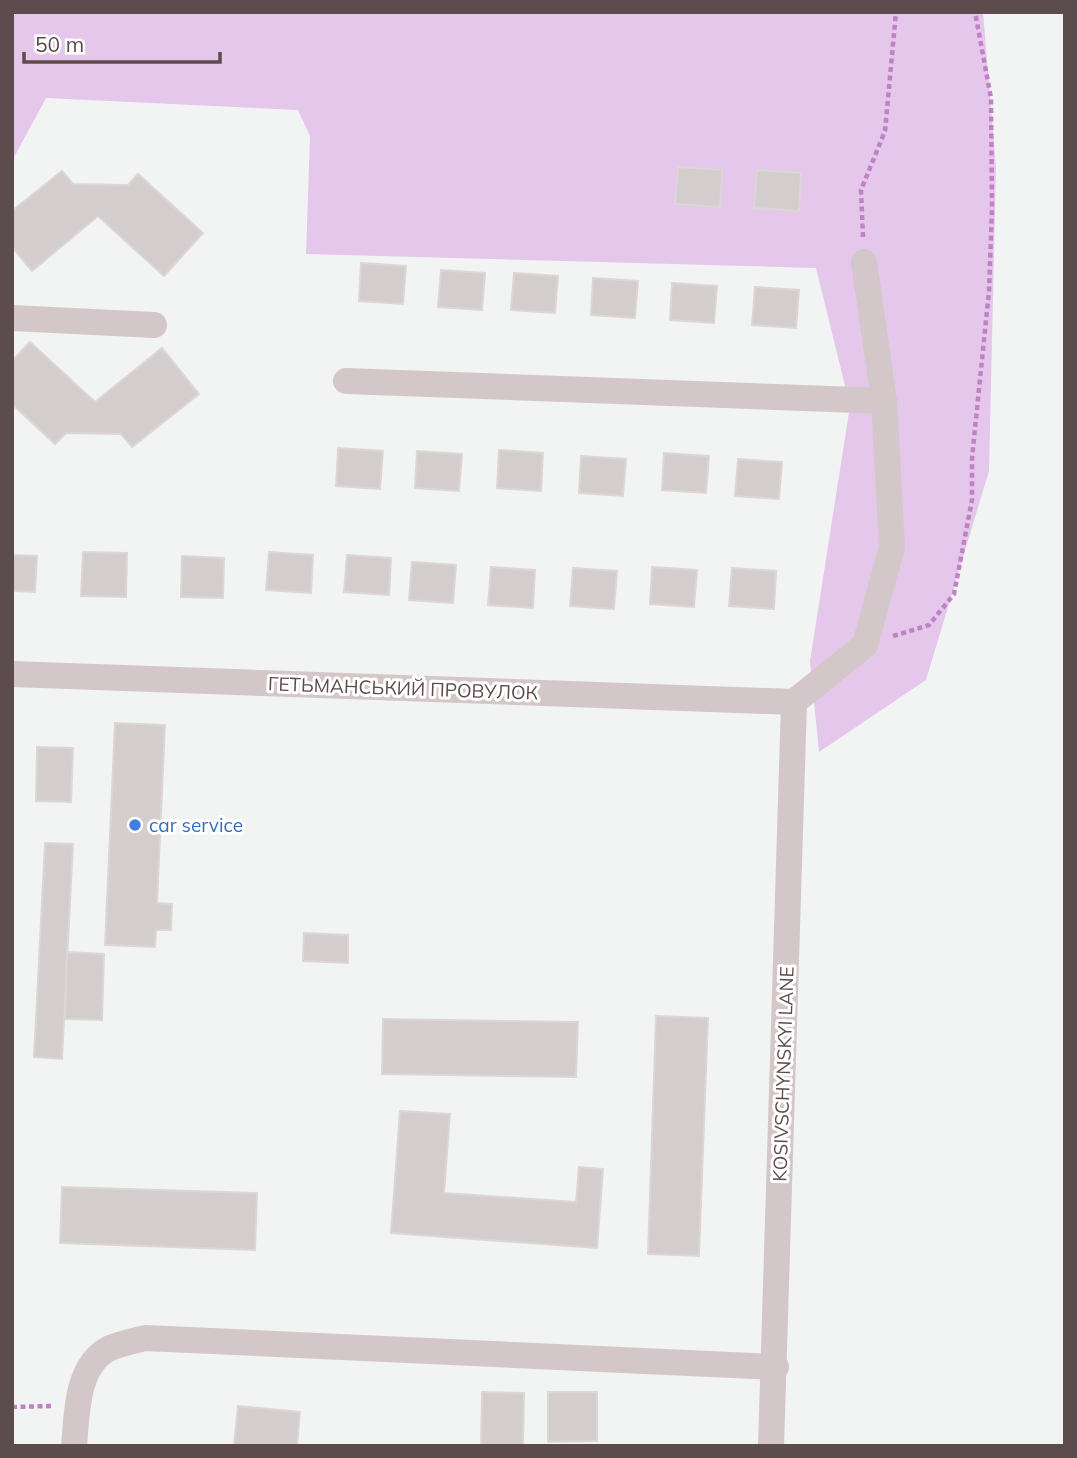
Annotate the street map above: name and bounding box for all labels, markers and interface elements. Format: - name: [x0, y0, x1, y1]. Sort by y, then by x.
- scale bar: [24, 21, 220, 65]
- text: 50 m: [35, 31, 84, 57]
- street label: ГЕТЬМАНСЬКИЙ ПРОВУЛОК: [268, 671, 539, 705]
- place label: car service: [149, 813, 243, 837]
- marker: car service: [127, 817, 143, 833]
- street label: KOSIVSCHYNSKYI LANE: [767, 966, 799, 1182]

